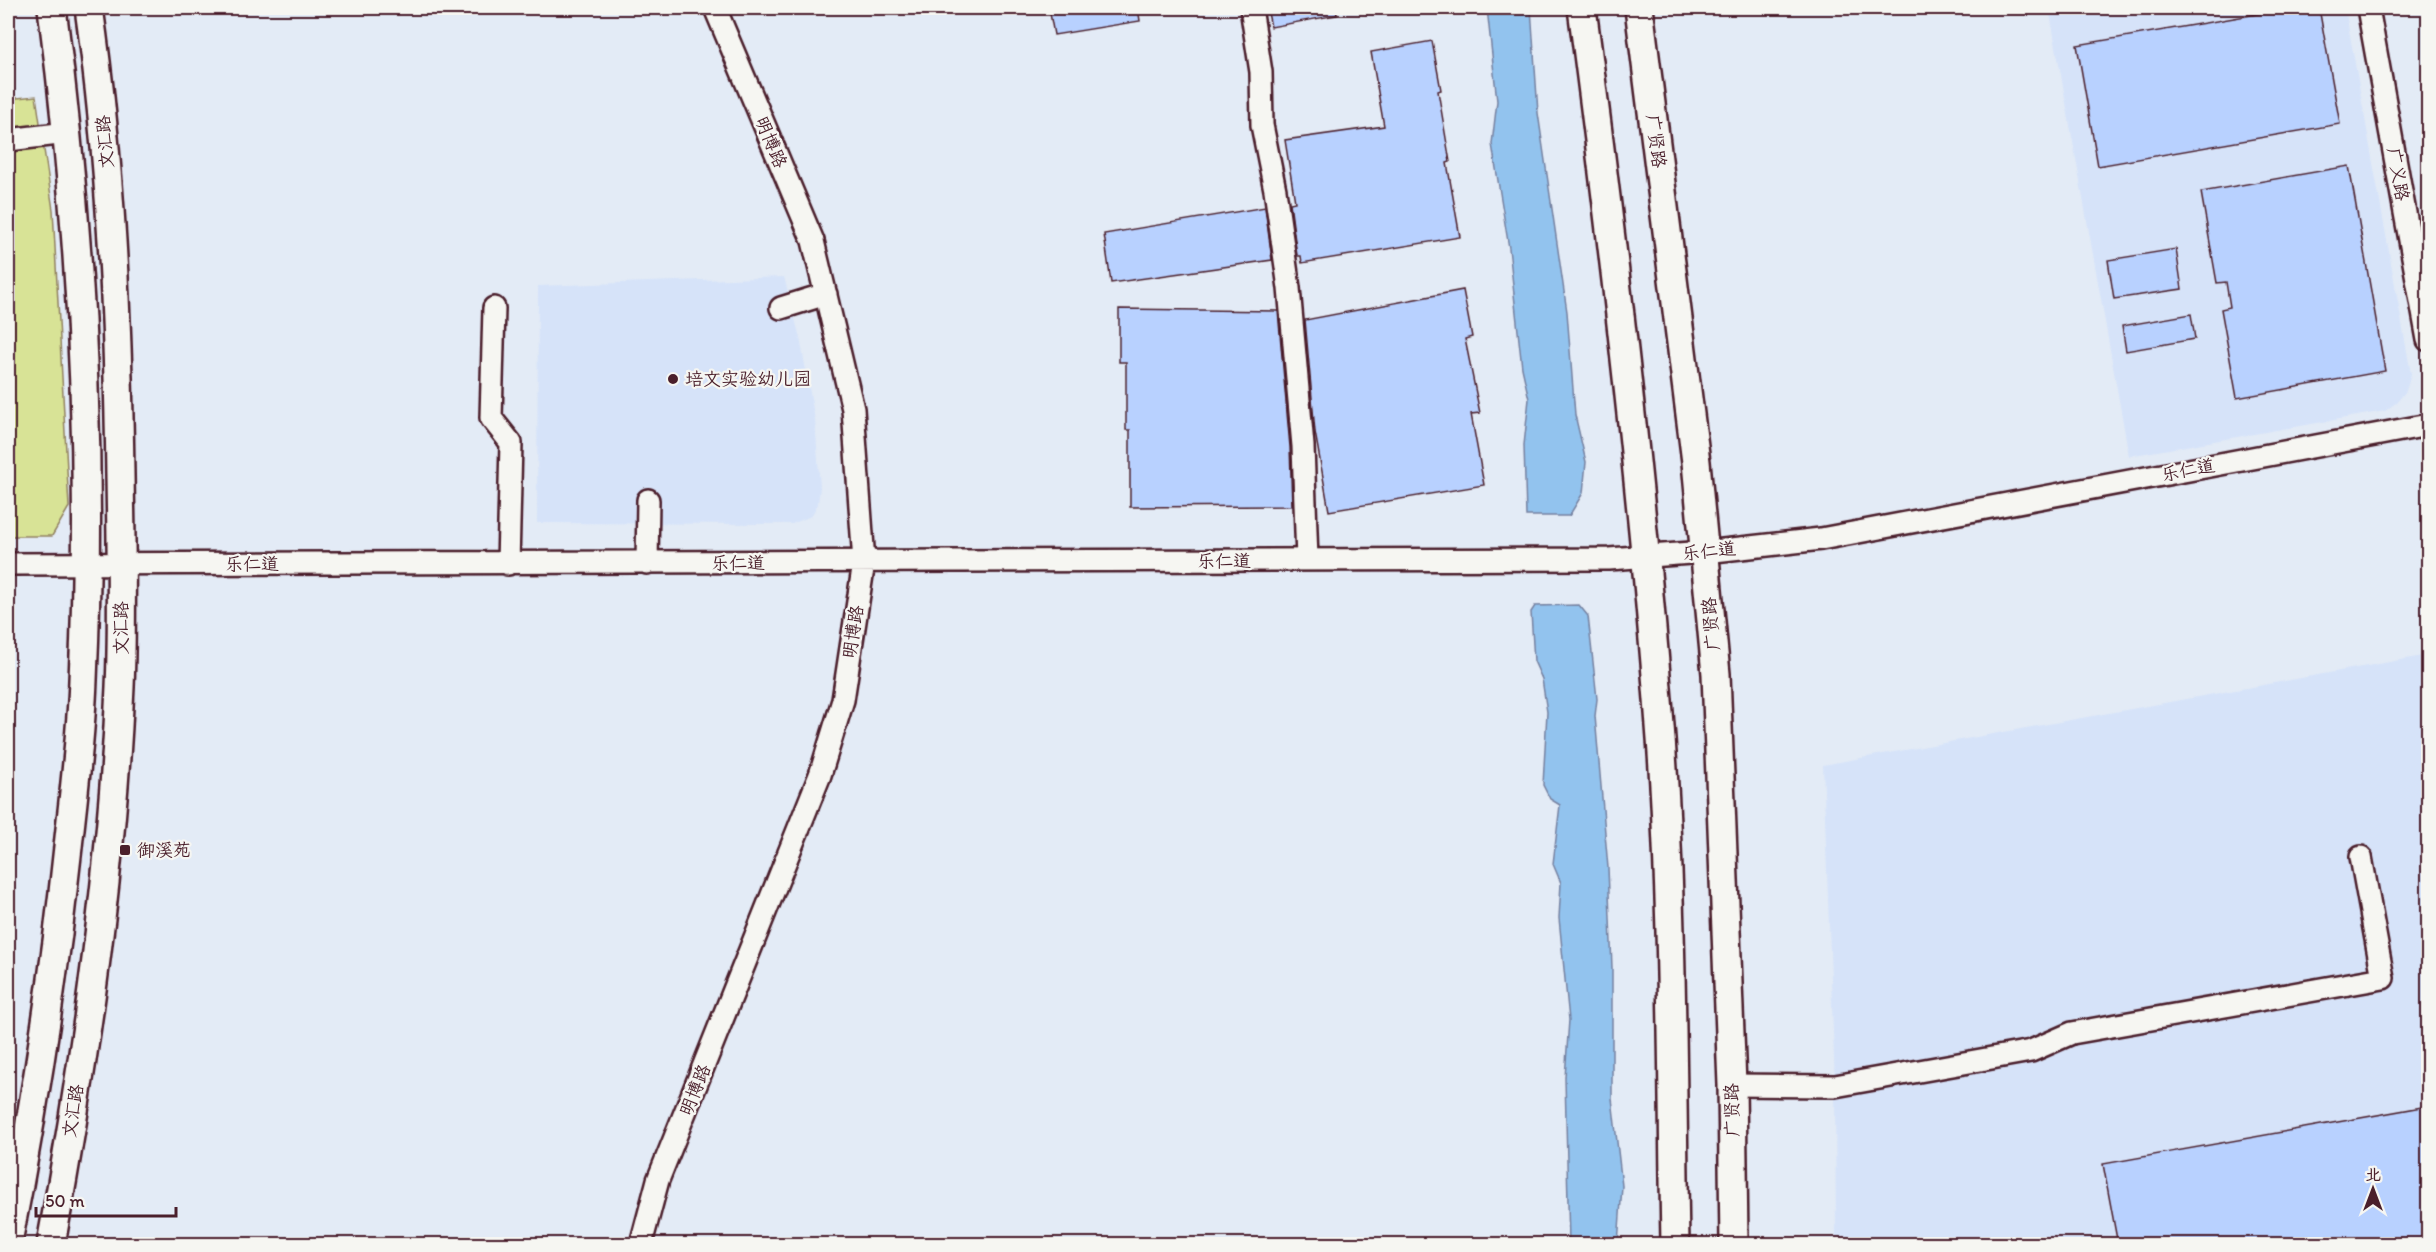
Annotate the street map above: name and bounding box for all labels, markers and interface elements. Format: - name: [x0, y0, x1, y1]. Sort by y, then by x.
- street label: 明博路: [750, 113, 792, 171]
- street label: 广贤路: [1642, 113, 1670, 169]
- street label: 文汇路: [92, 114, 118, 170]
- street label: 广义路: [2382, 146, 2414, 202]
- place label: 培文实验幼儿园: [685, 368, 811, 390]
- marker: 培文实验幼儿园: [666, 372, 680, 386]
- street label: 乐仁道: [2159, 454, 2217, 486]
- street label: 乐仁道: [1681, 537, 1737, 565]
- street label: 乐仁道: [1197, 550, 1251, 572]
- street label: 乐仁道: [711, 552, 765, 574]
- street label: 乐仁道: [225, 553, 279, 575]
- street label: 广贤路: [1698, 596, 1724, 652]
- street label: 文汇路: [110, 601, 132, 655]
- street label: 明博路: [838, 604, 868, 660]
- place label: 御溪苑: [137, 839, 191, 861]
- marker: 御溪苑: [118, 843, 132, 857]
- street label: 明博路: [675, 1061, 715, 1119]
- street label: 文汇路: [58, 1083, 88, 1139]
- street label: 广贤路: [1721, 1083, 1743, 1137]
- north arrow: [2343, 1159, 2403, 1219]
- text: 北: [2365, 1165, 2381, 1184]
- scale bar: [36, 1180, 176, 1218]
- text: 50 m: [45, 1190, 85, 1212]

